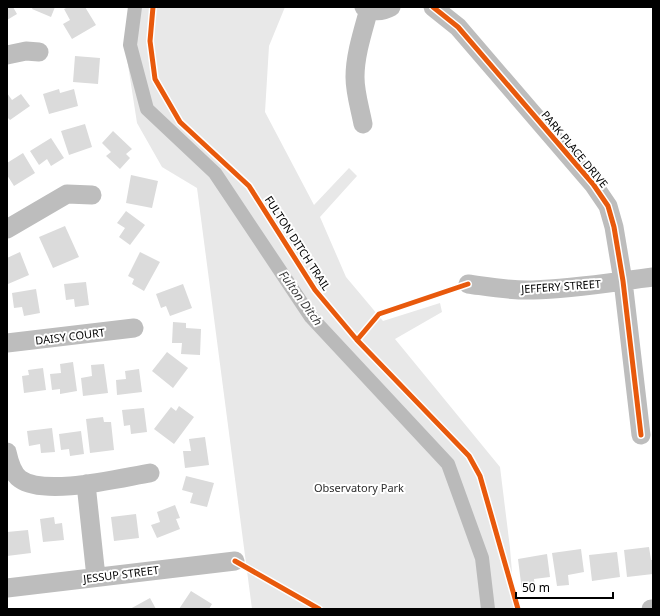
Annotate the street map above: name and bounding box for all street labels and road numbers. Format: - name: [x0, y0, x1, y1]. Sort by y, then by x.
- street label: PARK PLACE DRIVE: [538, 107, 612, 191]
- street label: FULTON DITCH TRAIL: [262, 193, 334, 293]
- street label: JEFFERY STREET: [520, 276, 601, 296]
- street label: DAISY COURT: [34, 324, 106, 348]
- street label: JESSUP STREET: [81, 562, 160, 586]

